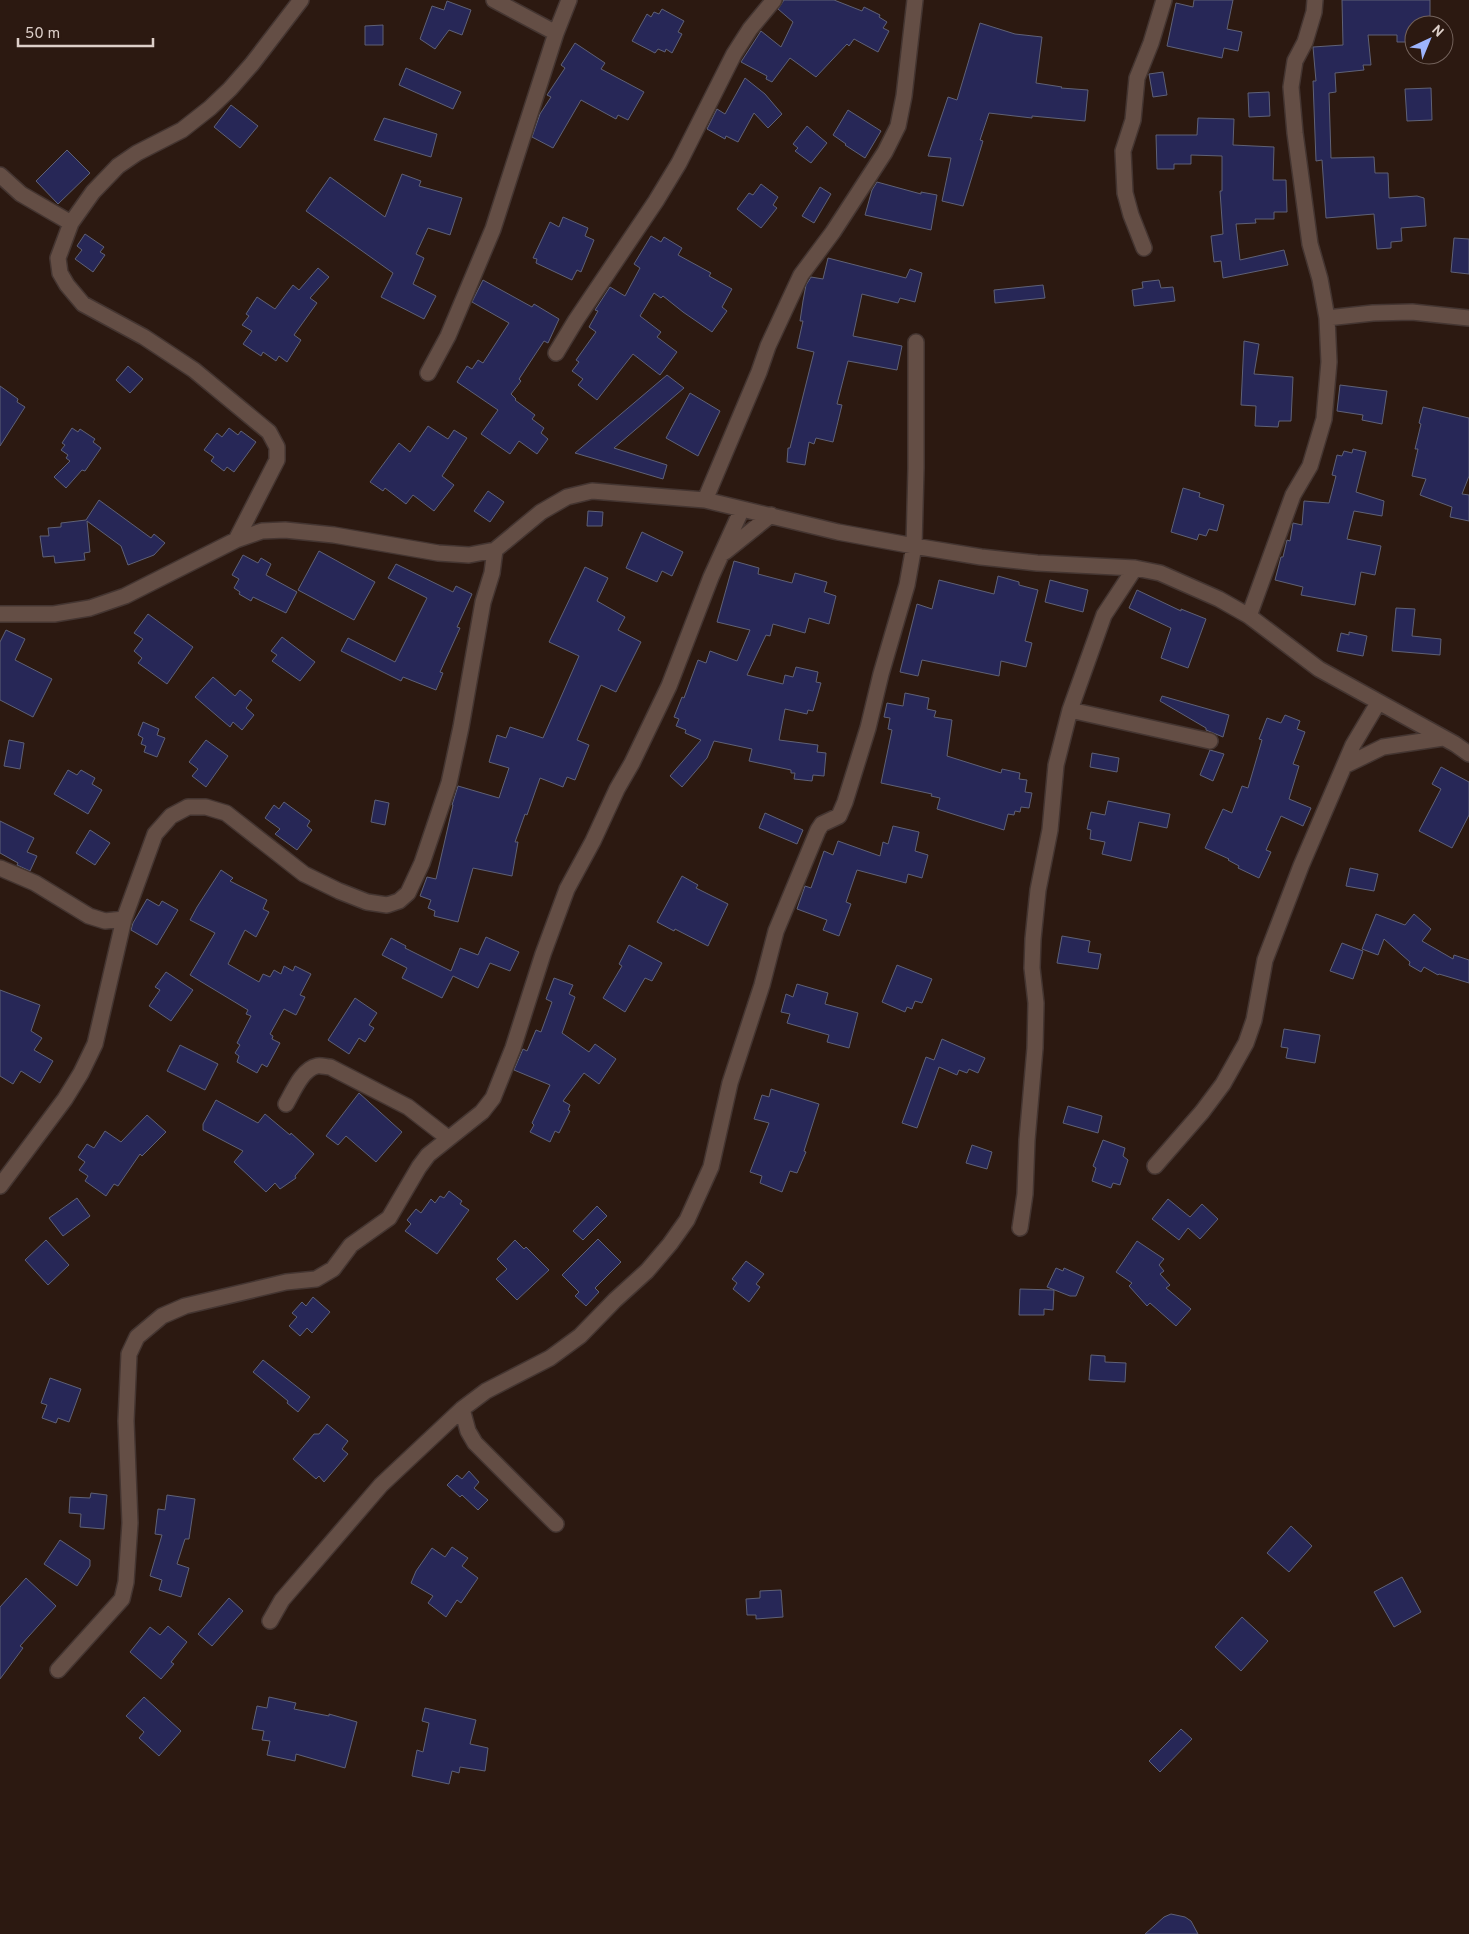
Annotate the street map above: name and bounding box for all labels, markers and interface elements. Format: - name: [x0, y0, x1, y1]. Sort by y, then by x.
- scale bar: [18, 15, 152, 47]
- north arrow: [1404, 15, 1454, 65]
- text: N: [1427, 22, 1447, 41]
- text: 50 m: [25, 25, 60, 44]

